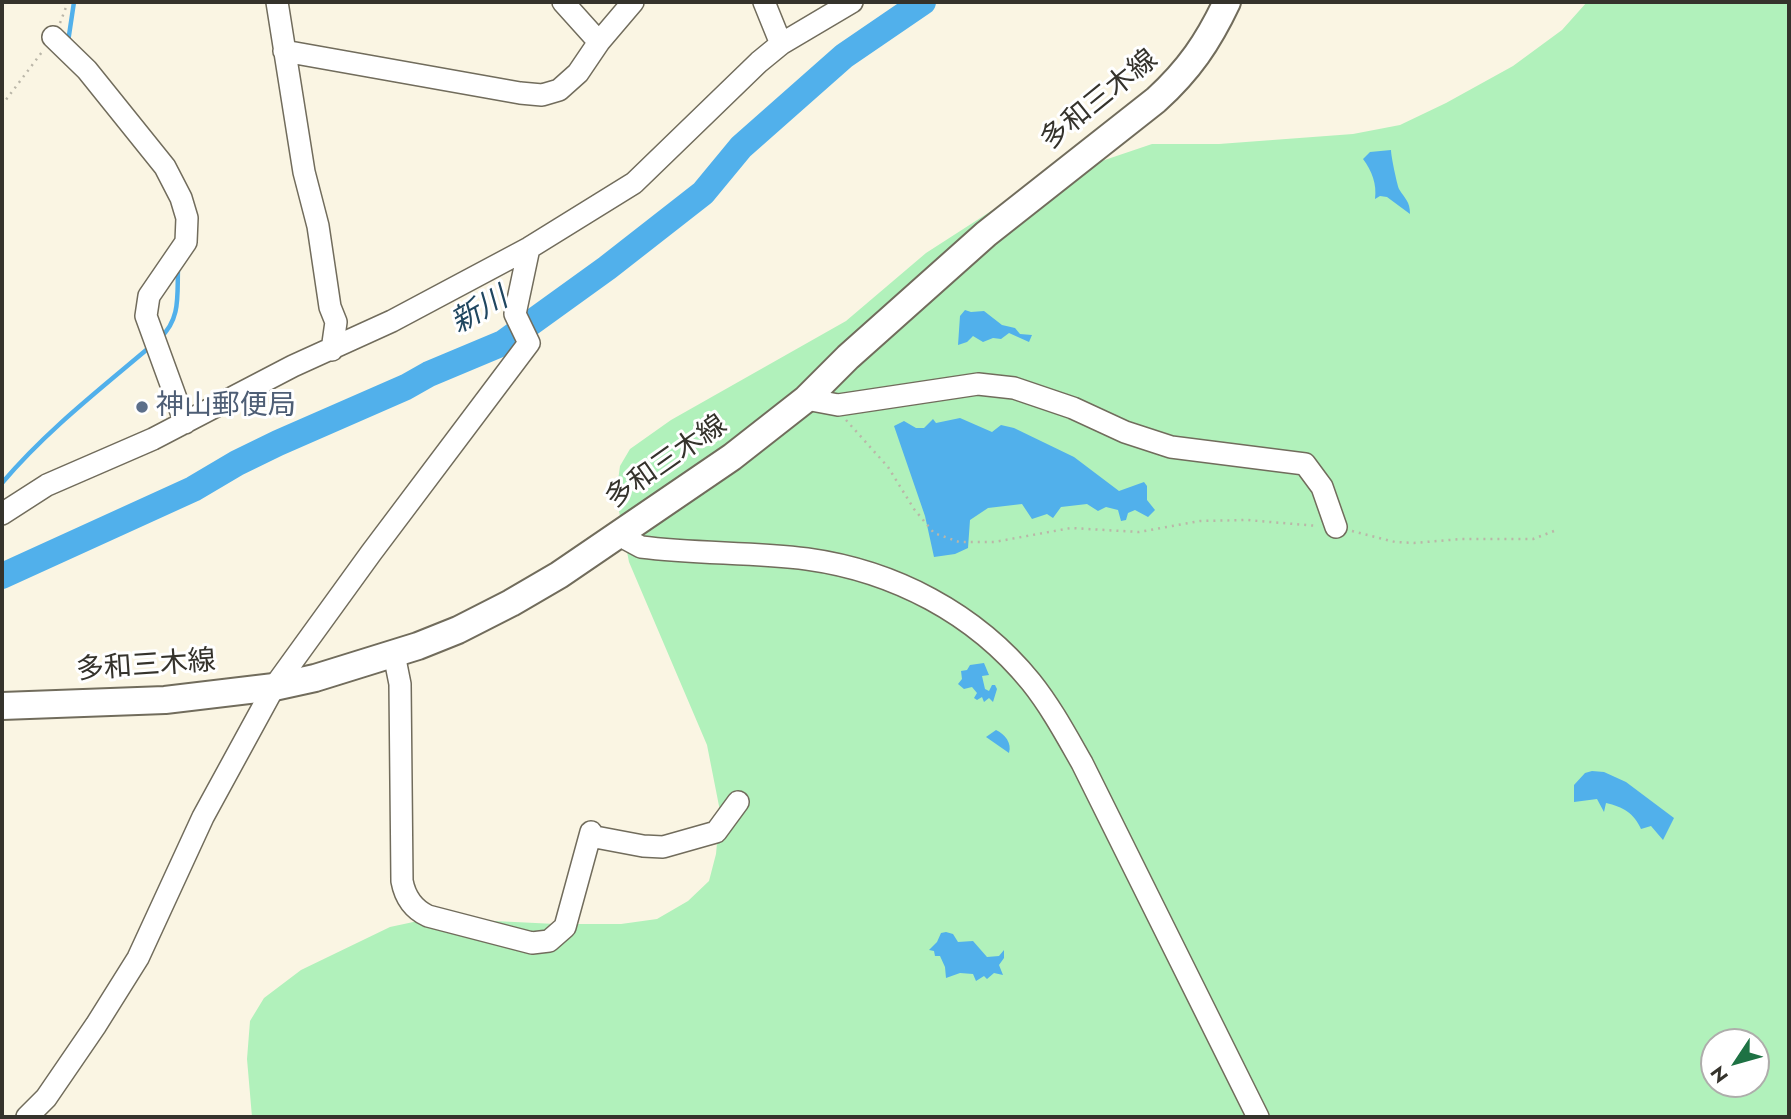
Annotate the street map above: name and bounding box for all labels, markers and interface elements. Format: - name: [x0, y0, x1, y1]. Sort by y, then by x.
- street label: 多和三木線: [1035, 44, 1165, 158]
- water label: 新川: [445, 281, 515, 343]
- place label: 神山郵便局: [156, 390, 296, 424]
- marker: 神山郵便局: [134, 399, 150, 415]
- street label: 多和三木線: [600, 409, 734, 517]
- street label: 多和三木線: [75, 645, 217, 689]
- north arrow: [1700, 1028, 1770, 1098]
- text: N: [1704, 1060, 1735, 1089]

